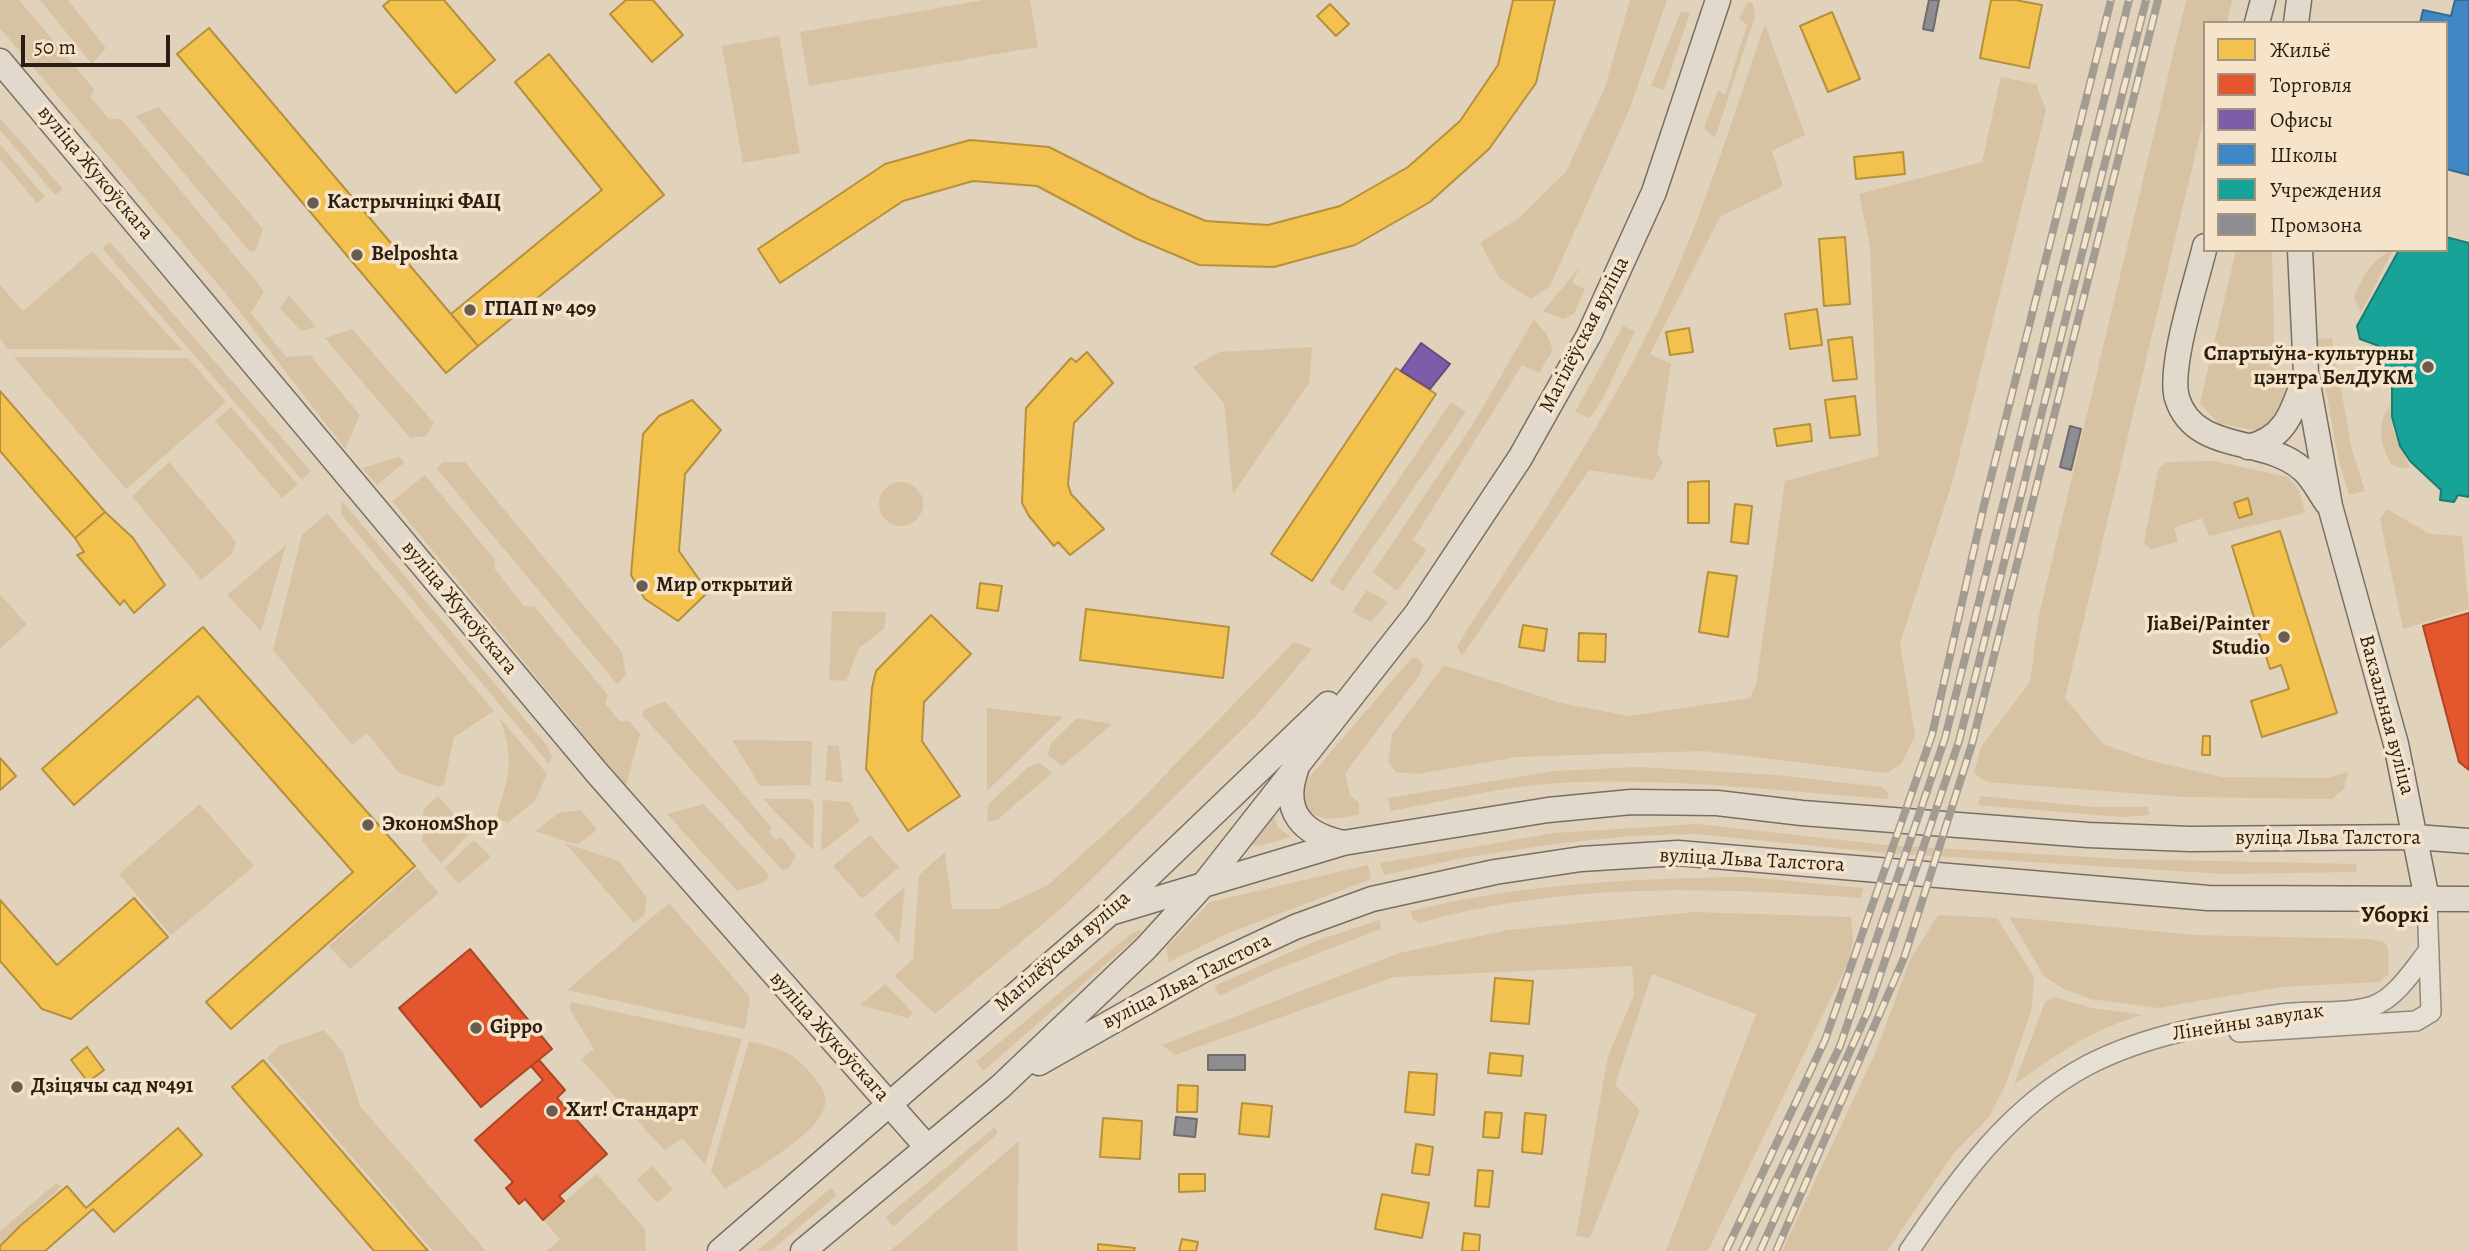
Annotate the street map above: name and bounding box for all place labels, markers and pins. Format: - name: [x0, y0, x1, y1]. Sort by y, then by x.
- place label: Кастрычніцкі ФАЦ: [327, 190, 501, 216]
- marker: Кастрычніцкі ФАЦ: [305, 195, 321, 211]
- place label: Belposhta: [371, 242, 458, 268]
- marker: Belposhta: [349, 247, 365, 263]
- place label: ГПАП № 409: [484, 297, 596, 323]
- marker: ГПАП № 409: [462, 302, 478, 318]
- place label: Спартыўна-культурны цэнтра БелДУКМ: [2204, 342, 2414, 392]
- marker: Спартыўна-культурны цэнтра БелДУКМ: [2420, 359, 2436, 375]
- place label: Мир открытий: [656, 573, 793, 599]
- marker: Мир открытий: [634, 578, 650, 594]
- place label: JiaBei/Painter Studio: [2147, 612, 2270, 662]
- marker: JiaBei/Painter Studio: [2276, 629, 2292, 645]
- place label: ЭкономShop: [382, 812, 498, 838]
- marker: ЭкономShop: [360, 817, 376, 833]
- place label: Gippo: [490, 1015, 543, 1041]
- marker: Gippo: [468, 1020, 484, 1036]
- place label: Дзіцячы сад №491: [31, 1074, 193, 1100]
- marker: Дзіцячы сад №491: [9, 1079, 25, 1095]
- place label: Хит! Стандарт: [566, 1098, 698, 1124]
- marker: Хит! Стандарт: [544, 1103, 560, 1119]

